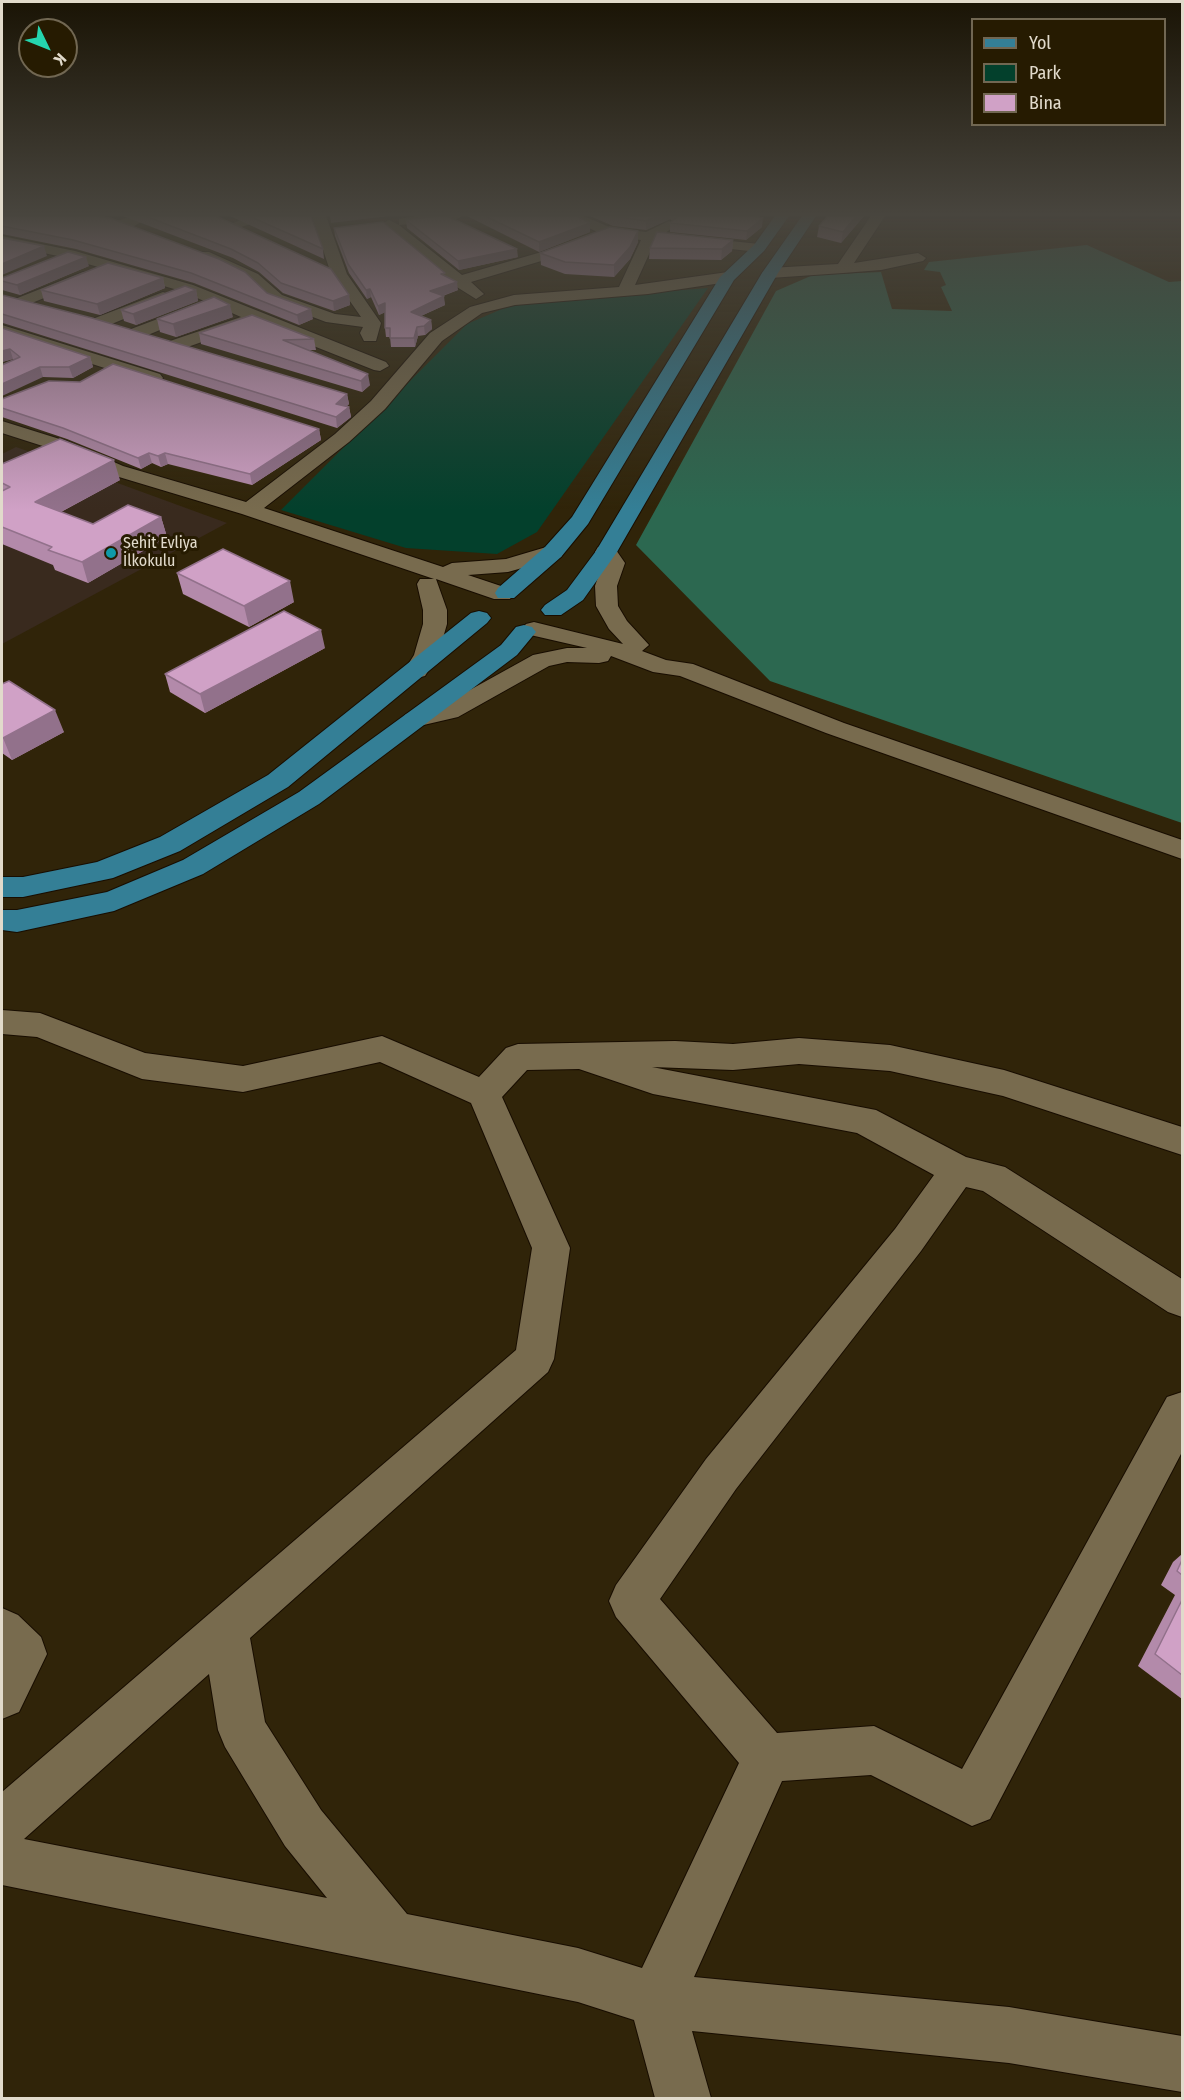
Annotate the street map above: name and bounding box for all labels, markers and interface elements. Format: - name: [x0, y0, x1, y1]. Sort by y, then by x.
- north arrow: [18, 18, 78, 78]
- legend: [971, 18, 1166, 126]
- text: Yol: [1029, 32, 1051, 54]
- text: K: [50, 49, 70, 69]
- text: Park: [1029, 62, 1061, 84]
- text: Bina: [1029, 92, 1062, 114]
- place label: Şehit Evliya İlkokulu: [123, 534, 198, 572]
- marker: Şehit Evliya İlkokulu: [104, 546, 118, 560]

